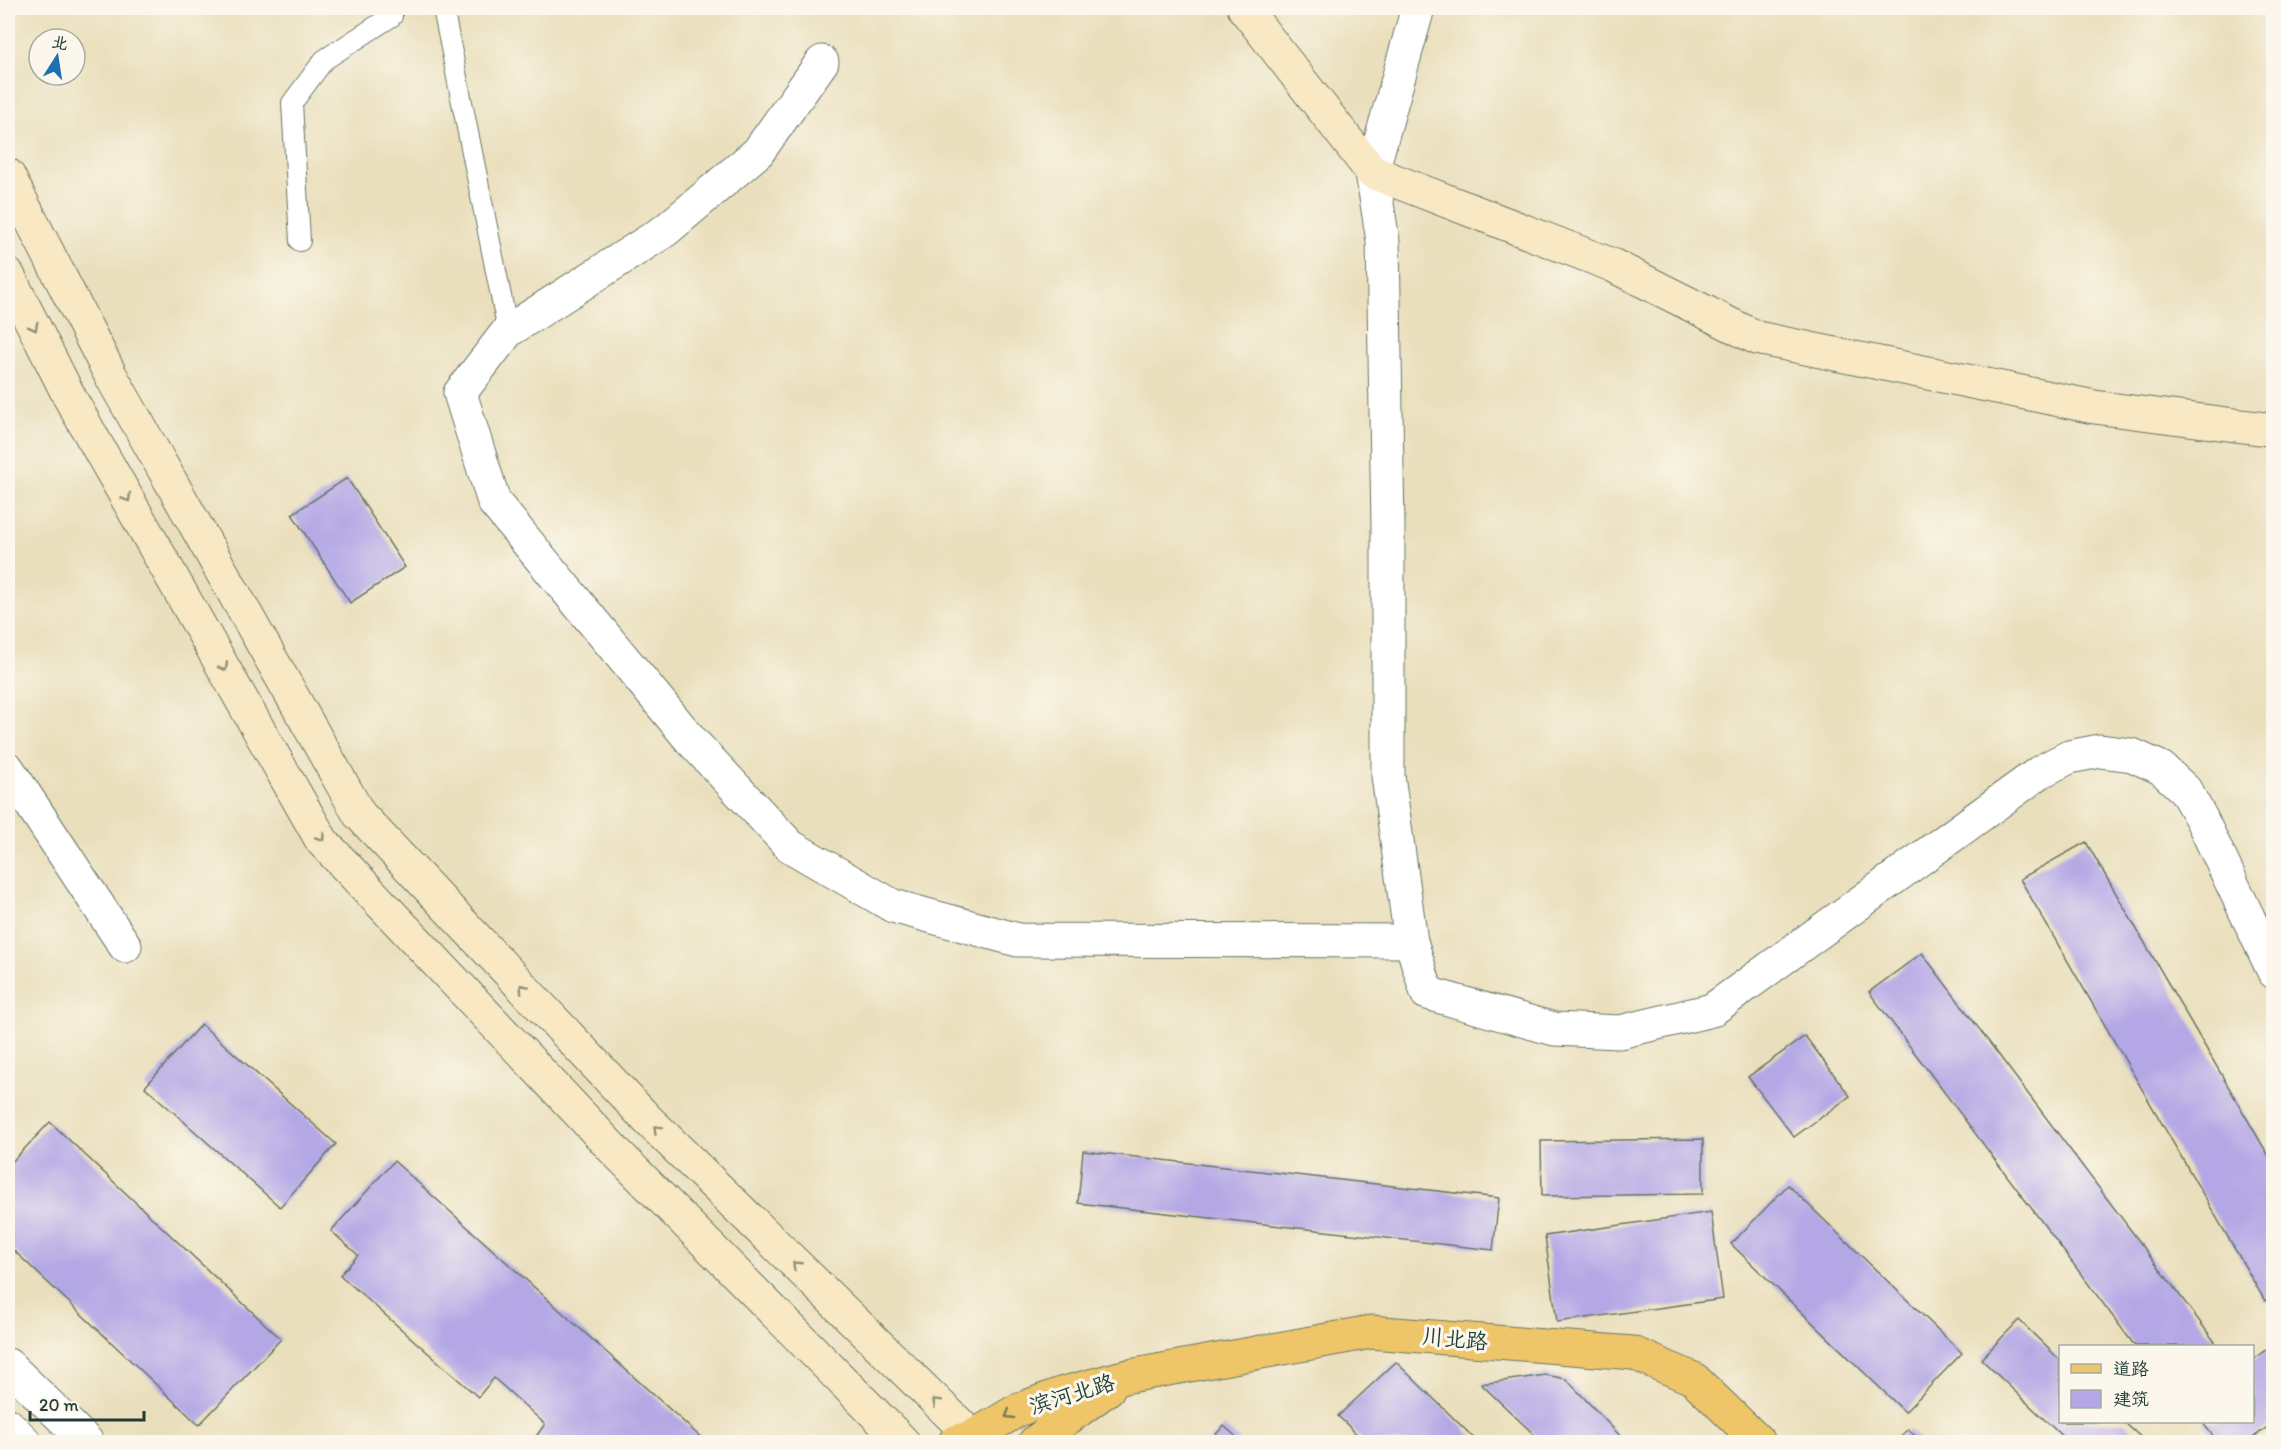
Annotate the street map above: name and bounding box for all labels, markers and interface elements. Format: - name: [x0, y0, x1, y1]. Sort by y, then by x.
- north arrow: [27, 27, 87, 87]
- text: 北: [50, 32, 70, 54]
- one-way arrow: [27, 320, 38, 331]
- one-way arrow: [120, 492, 131, 502]
- one-way arrow: [217, 661, 228, 672]
- one-way arrow: [314, 830, 325, 841]
- one-way arrow: [519, 984, 530, 995]
- one-way arrow: [653, 1125, 664, 1136]
- one-way arrow: [793, 1262, 804, 1273]
- street label: 川北路: [1421, 1323, 1489, 1355]
- legend: [2059, 1345, 2254, 1423]
- text: 道路: [2113, 1358, 2149, 1380]
- street label: 滨河北路: [1026, 1368, 1118, 1420]
- scale bar: [30, 1384, 144, 1422]
- text: 建筑: [2113, 1388, 2149, 1410]
- text: 20 m: [39, 1394, 79, 1416]
- one-way arrow: [932, 1398, 943, 1409]
- one-way arrow: [1005, 1408, 1015, 1420]

